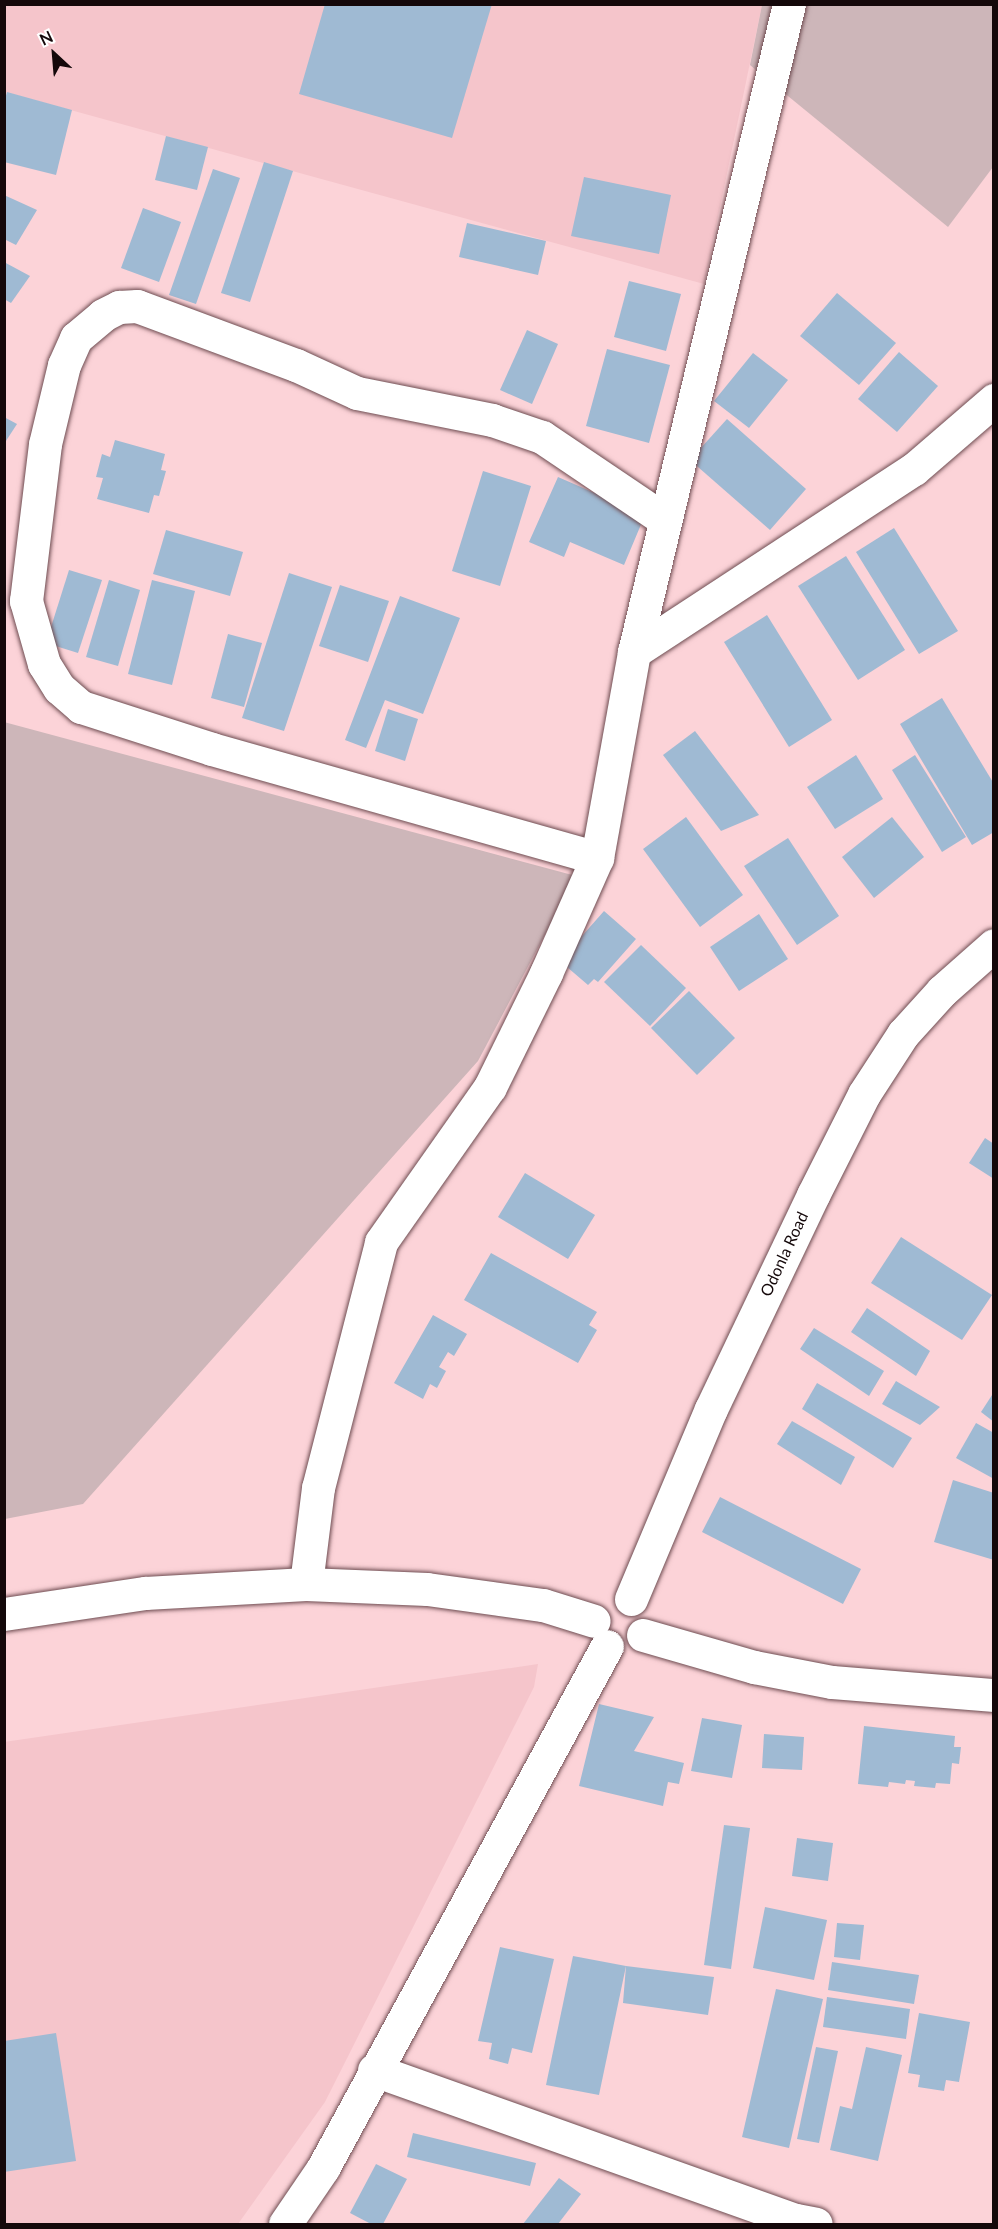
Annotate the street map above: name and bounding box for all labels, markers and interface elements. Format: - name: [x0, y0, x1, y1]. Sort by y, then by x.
- north arrow: [24, 24, 84, 84]
- text: N: [36, 26, 56, 49]
- street label: Odonla Road: [756, 1209, 812, 1299]

